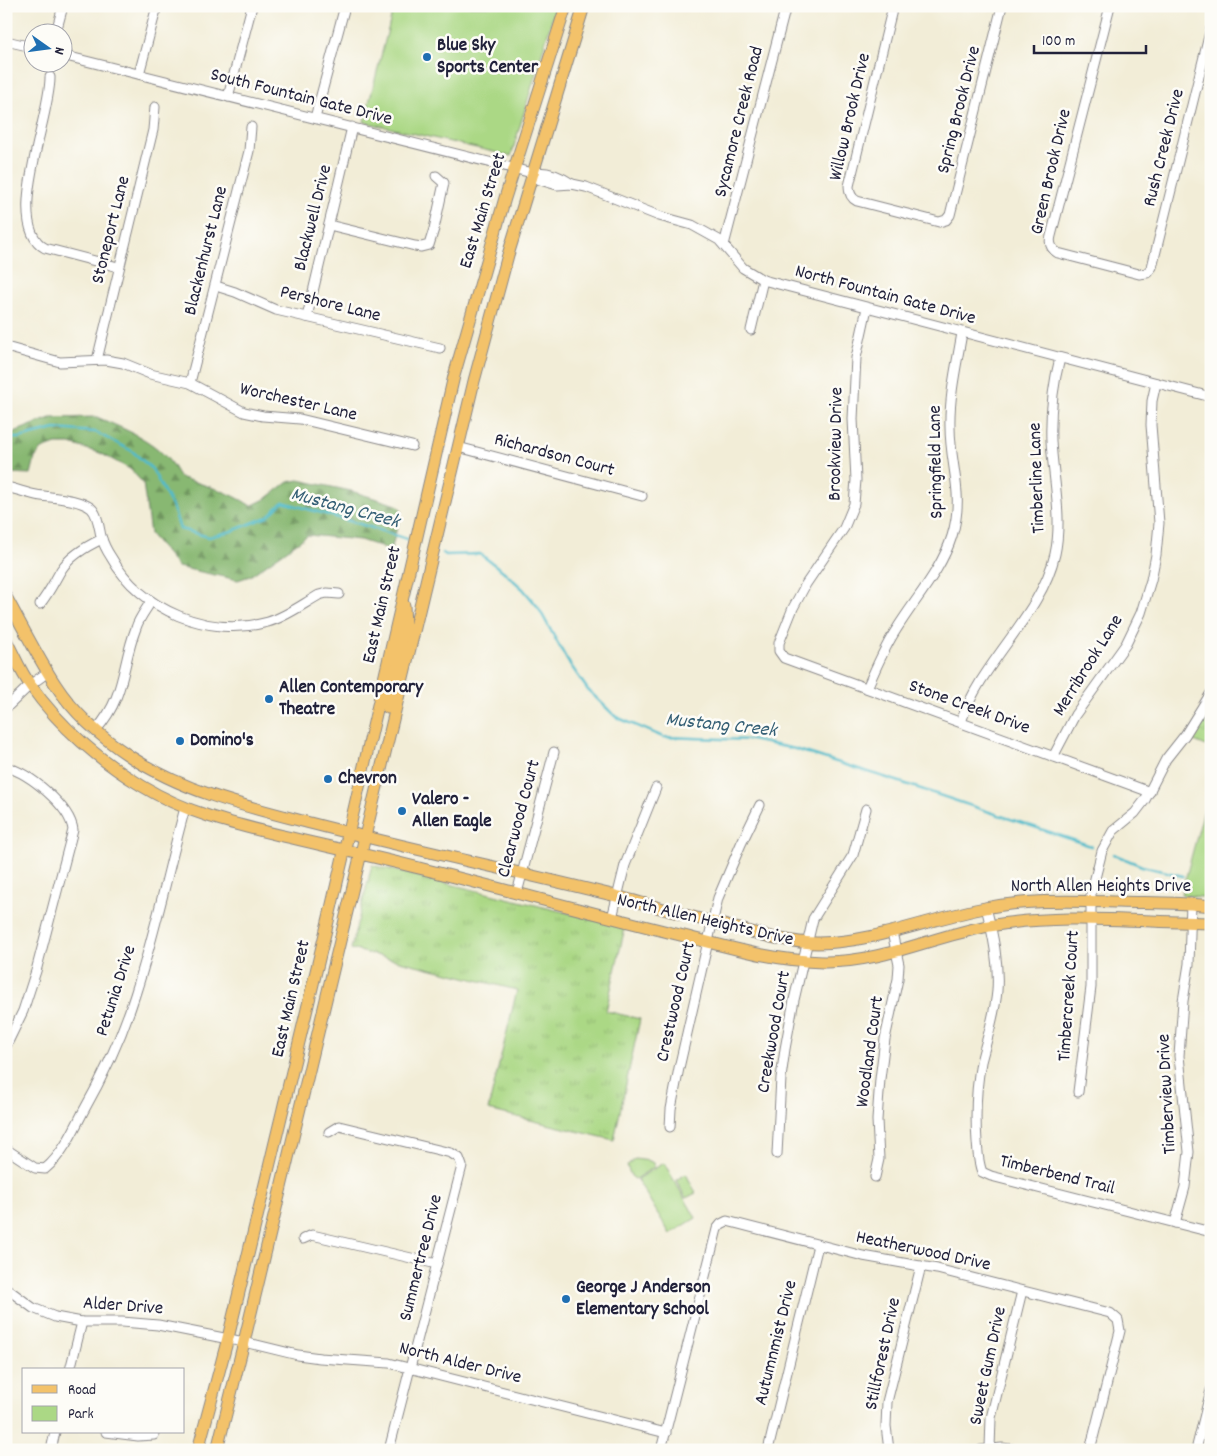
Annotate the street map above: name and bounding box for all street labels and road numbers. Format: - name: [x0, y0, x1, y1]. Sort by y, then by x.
- street label: Spring Brook Drive: [931, 43, 989, 177]
- street label: Sycamore Creek Road: [708, 44, 772, 200]
- street label: Willow Brook Drive: [823, 51, 879, 183]
- street label: South Fountain Gate Drive: [207, 62, 395, 134]
- street label: Rush Creek Drive: [1137, 86, 1193, 210]
- street label: Green Brook Drive: [1024, 106, 1080, 238]
- street label: East Main Street: [454, 150, 514, 272]
- street label: Blackwell Drive: [288, 162, 340, 274]
- street label: Stoneport Lane: [86, 173, 138, 287]
- street label: Blackenhurst Lane: [178, 184, 236, 318]
- street label: North Fountain Gate Drive: [792, 259, 978, 333]
- street label: Pershore Lane: [277, 279, 383, 331]
- street label: Worchester Lane: [237, 376, 359, 430]
- street label: Brookview Drive: [823, 387, 851, 501]
- street label: Springfield Lane: [923, 405, 951, 519]
- street label: Timberline Lane: [1023, 422, 1053, 534]
- street label: Richardson Court: [491, 427, 617, 485]
- street label: East Main Street: [356, 544, 410, 666]
- street label: Merribrook Lane: [1047, 610, 1131, 722]
- street label: Stone Creek Drive: [905, 674, 1033, 742]
- street label: Clearwood Court: [491, 757, 549, 881]
- street label: North Allen Heights Drive: [1011, 874, 1191, 901]
- street label: North Allen Heights Drive: [614, 888, 796, 954]
- street label: Timbercreek Court: [1052, 930, 1088, 1062]
- street label: East Main Street: [265, 938, 319, 1060]
- street label: Crestwood Court: [650, 939, 704, 1065]
- street label: Petunia Drive: [90, 942, 144, 1040]
- street label: Creekwood Court: [751, 969, 799, 1095]
- street label: Woodland Court: [850, 995, 892, 1109]
- street label: Timberview Drive: [1151, 1033, 1185, 1155]
- street label: Timberbend Trail: [997, 1149, 1118, 1203]
- street label: Summertree Drive: [393, 1192, 451, 1324]
- street label: Heatherwood Drive: [853, 1225, 993, 1279]
- street label: Autumnmist Drive: [748, 1278, 806, 1408]
- street label: Alder Drive: [82, 1291, 164, 1323]
- street label: Stillforest Drive: [859, 1295, 909, 1413]
- street label: Sweet Gum Drive: [963, 1304, 1015, 1428]
- street label: North Alder Drive: [396, 1336, 524, 1392]

